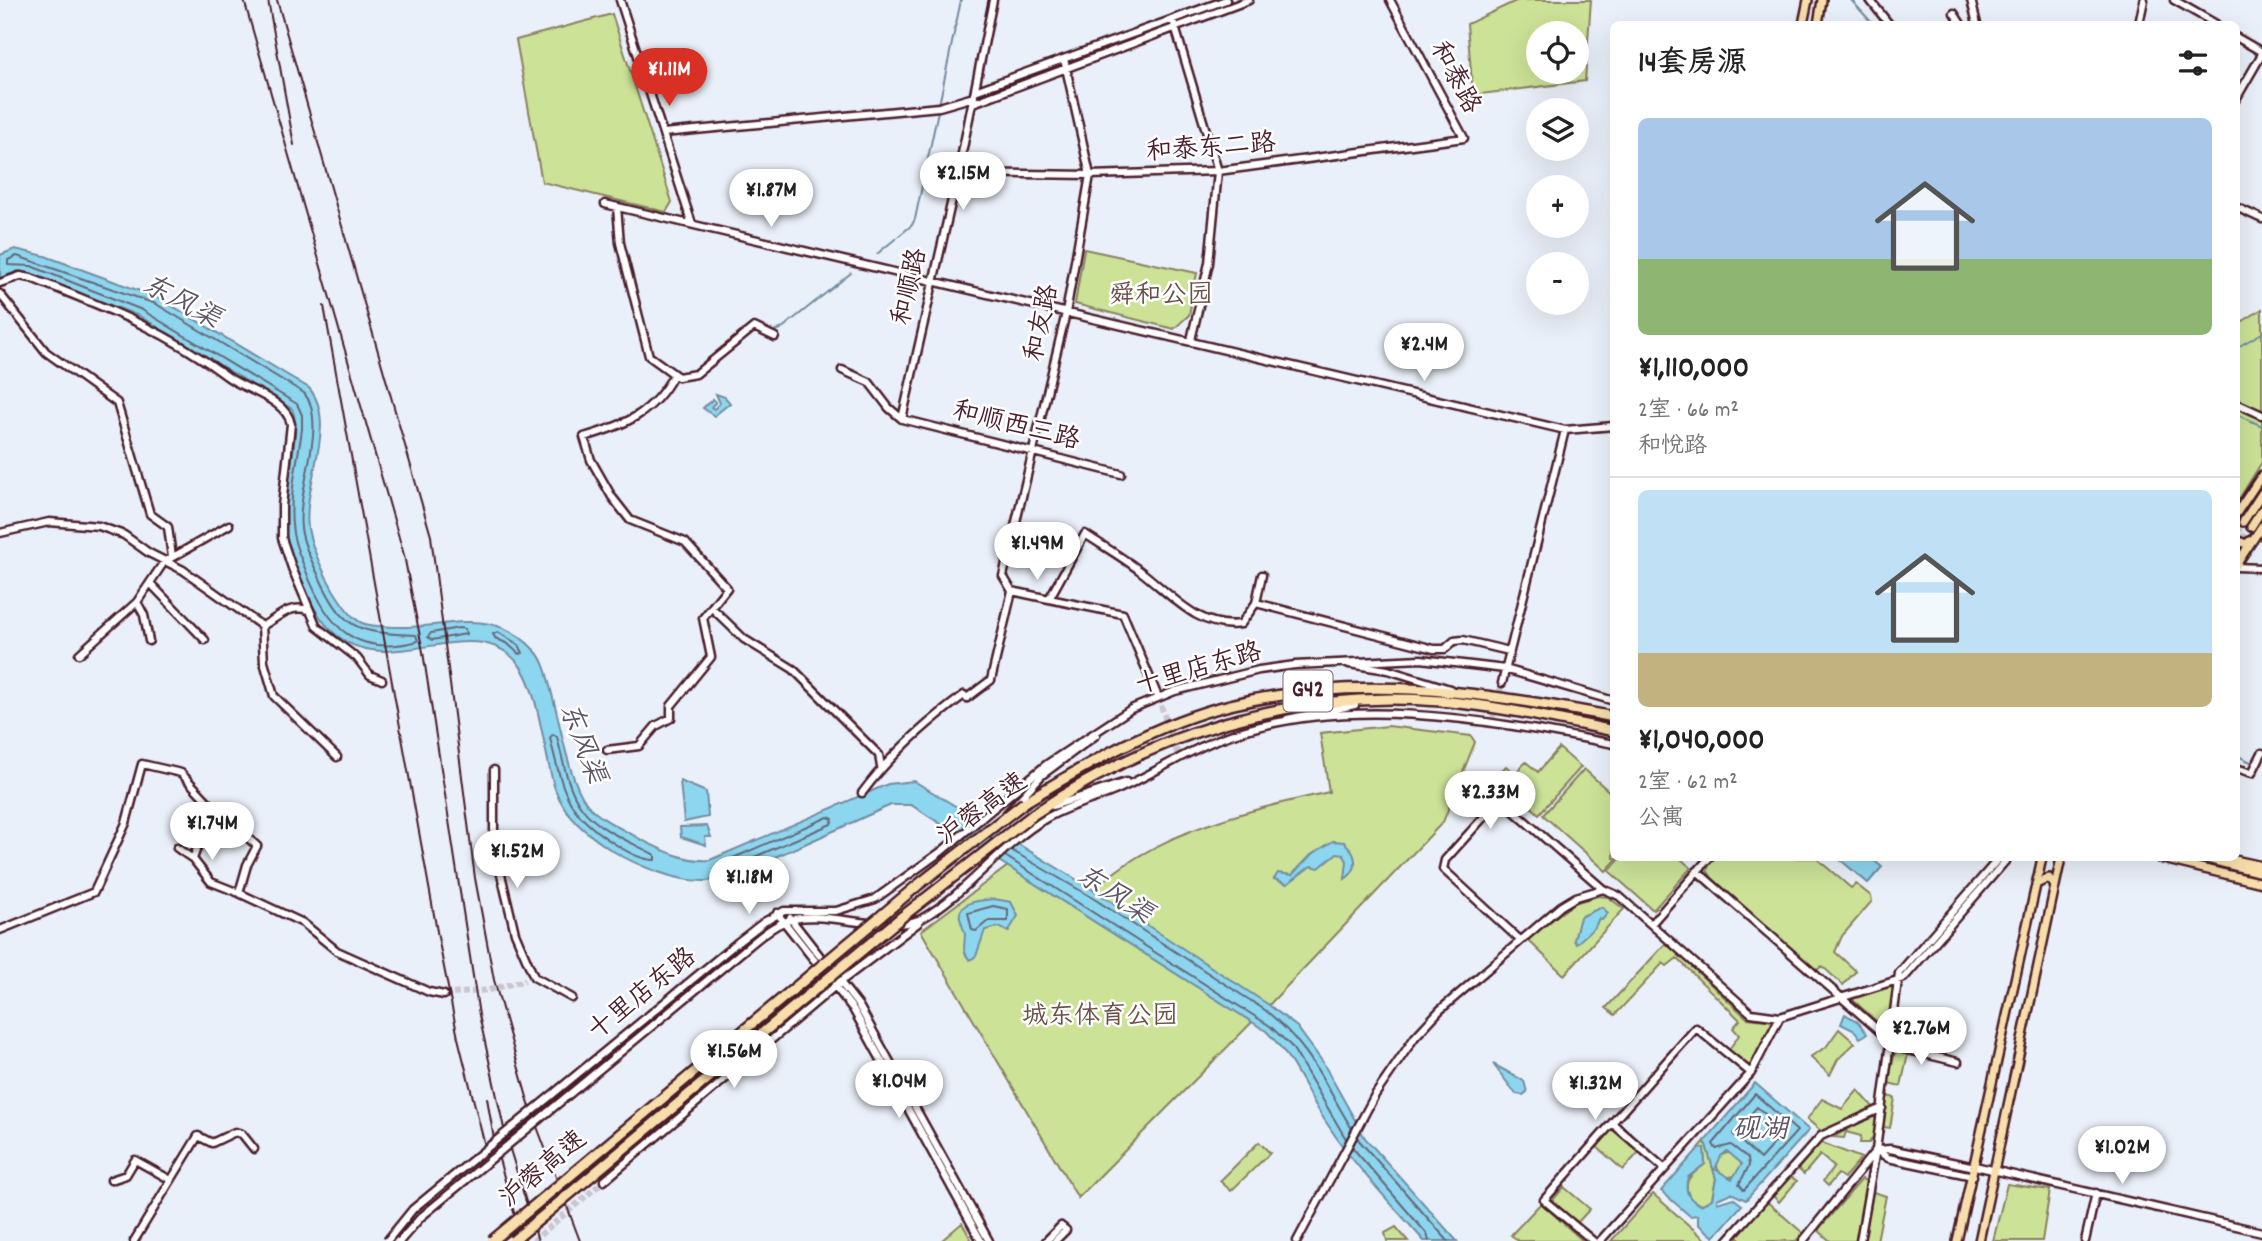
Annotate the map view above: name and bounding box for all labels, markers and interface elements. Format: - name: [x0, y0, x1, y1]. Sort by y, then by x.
- map controls: [1526, 21, 1589, 315]
- button: locate: [1526, 21, 1589, 84]
- street label: 和泰路: [1419, 35, 1489, 121]
- text: 14套房源: [1638, 44, 1747, 87]
- icon: filters: [2174, 44, 2212, 82]
- pin: ¥1.11M: [612, 48, 726, 108]
- text: ¥1.11M: [647, 54, 691, 87]
- button: layers: [1526, 98, 1589, 161]
- street label: 和泰东二路: [1145, 126, 1277, 172]
- pin: ¥2.15M: [906, 152, 1020, 212]
- text: ¥2.15M: [936, 158, 990, 191]
- icon: home: [1862, 163, 1988, 289]
- pin: ¥1.87M: [714, 170, 828, 229]
- text: ¥1.87M: [745, 175, 797, 208]
- button: +: [1526, 175, 1589, 238]
- street label: 和顺路: [884, 245, 938, 329]
- button: −: [1526, 252, 1589, 315]
- water label: 东风渠: [134, 267, 228, 342]
- park label: 舜和公园: [1109, 278, 1213, 315]
- street label: 和友路: [1017, 281, 1069, 365]
- pin: ¥2.4M: [1375, 324, 1473, 383]
- text: ¥2.4M: [1400, 329, 1448, 362]
- text: ¥1,110,000: [1638, 349, 1749, 392]
- street label: 和顺西三路: [948, 393, 1084, 461]
- text: 2室 · 66 m²: [1638, 395, 1739, 428]
- text: 和悦路: [1638, 431, 1707, 464]
- pin: ¥1.49M: [980, 522, 1094, 582]
- text: ¥1.49M: [1010, 528, 1064, 561]
- icon: home: [1862, 535, 1988, 661]
- street label: 十里店东路: [1131, 634, 1267, 706]
- road number: G42: [1284, 670, 1332, 712]
- water label: 东风渠: [546, 698, 614, 792]
- text: ¥1,040,000: [1638, 721, 1765, 764]
- street label: 沪蓉高速: [930, 764, 1036, 856]
- text: 2室 · 62 m²: [1638, 767, 1738, 800]
- pin: ¥2.33M: [1433, 772, 1547, 831]
- text: ¥2.33M: [1461, 777, 1519, 810]
- pin: ¥1.74M: [155, 802, 269, 862]
- text: 公寓: [1638, 803, 1684, 836]
- text: ¥1.74M: [186, 808, 238, 841]
- pin: ¥1.52M: [460, 830, 574, 890]
- text: ¥1.52M: [490, 836, 544, 869]
- pin: ¥1.18M: [692, 856, 806, 916]
- water label: 东风渠: [1067, 857, 1161, 938]
- text: ¥1.18M: [725, 862, 773, 895]
- street label: 十里店东路: [581, 940, 705, 1050]
- park label: 城东体育公园: [1022, 999, 1178, 1036]
- pin: ¥2.76M: [1864, 1007, 1978, 1067]
- text: ¥2.76M: [1892, 1013, 1950, 1046]
- pin: ¥1.56M: [677, 1030, 791, 1090]
- text: ¥1.56M: [706, 1036, 762, 1069]
- pin: ¥1.04M: [842, 1060, 956, 1120]
- pin: ¥1.32M: [1538, 1062, 1652, 1122]
- text: ¥1.04M: [871, 1066, 927, 1099]
- text: ¥1.32M: [1568, 1068, 1622, 1101]
- water label: 砚湖: [1732, 1112, 1791, 1152]
- street label: 沪蓉高速: [492, 1122, 596, 1218]
- pin: ¥1.02M: [2065, 1126, 2179, 1186]
- text: ¥1.02M: [2094, 1132, 2150, 1165]

